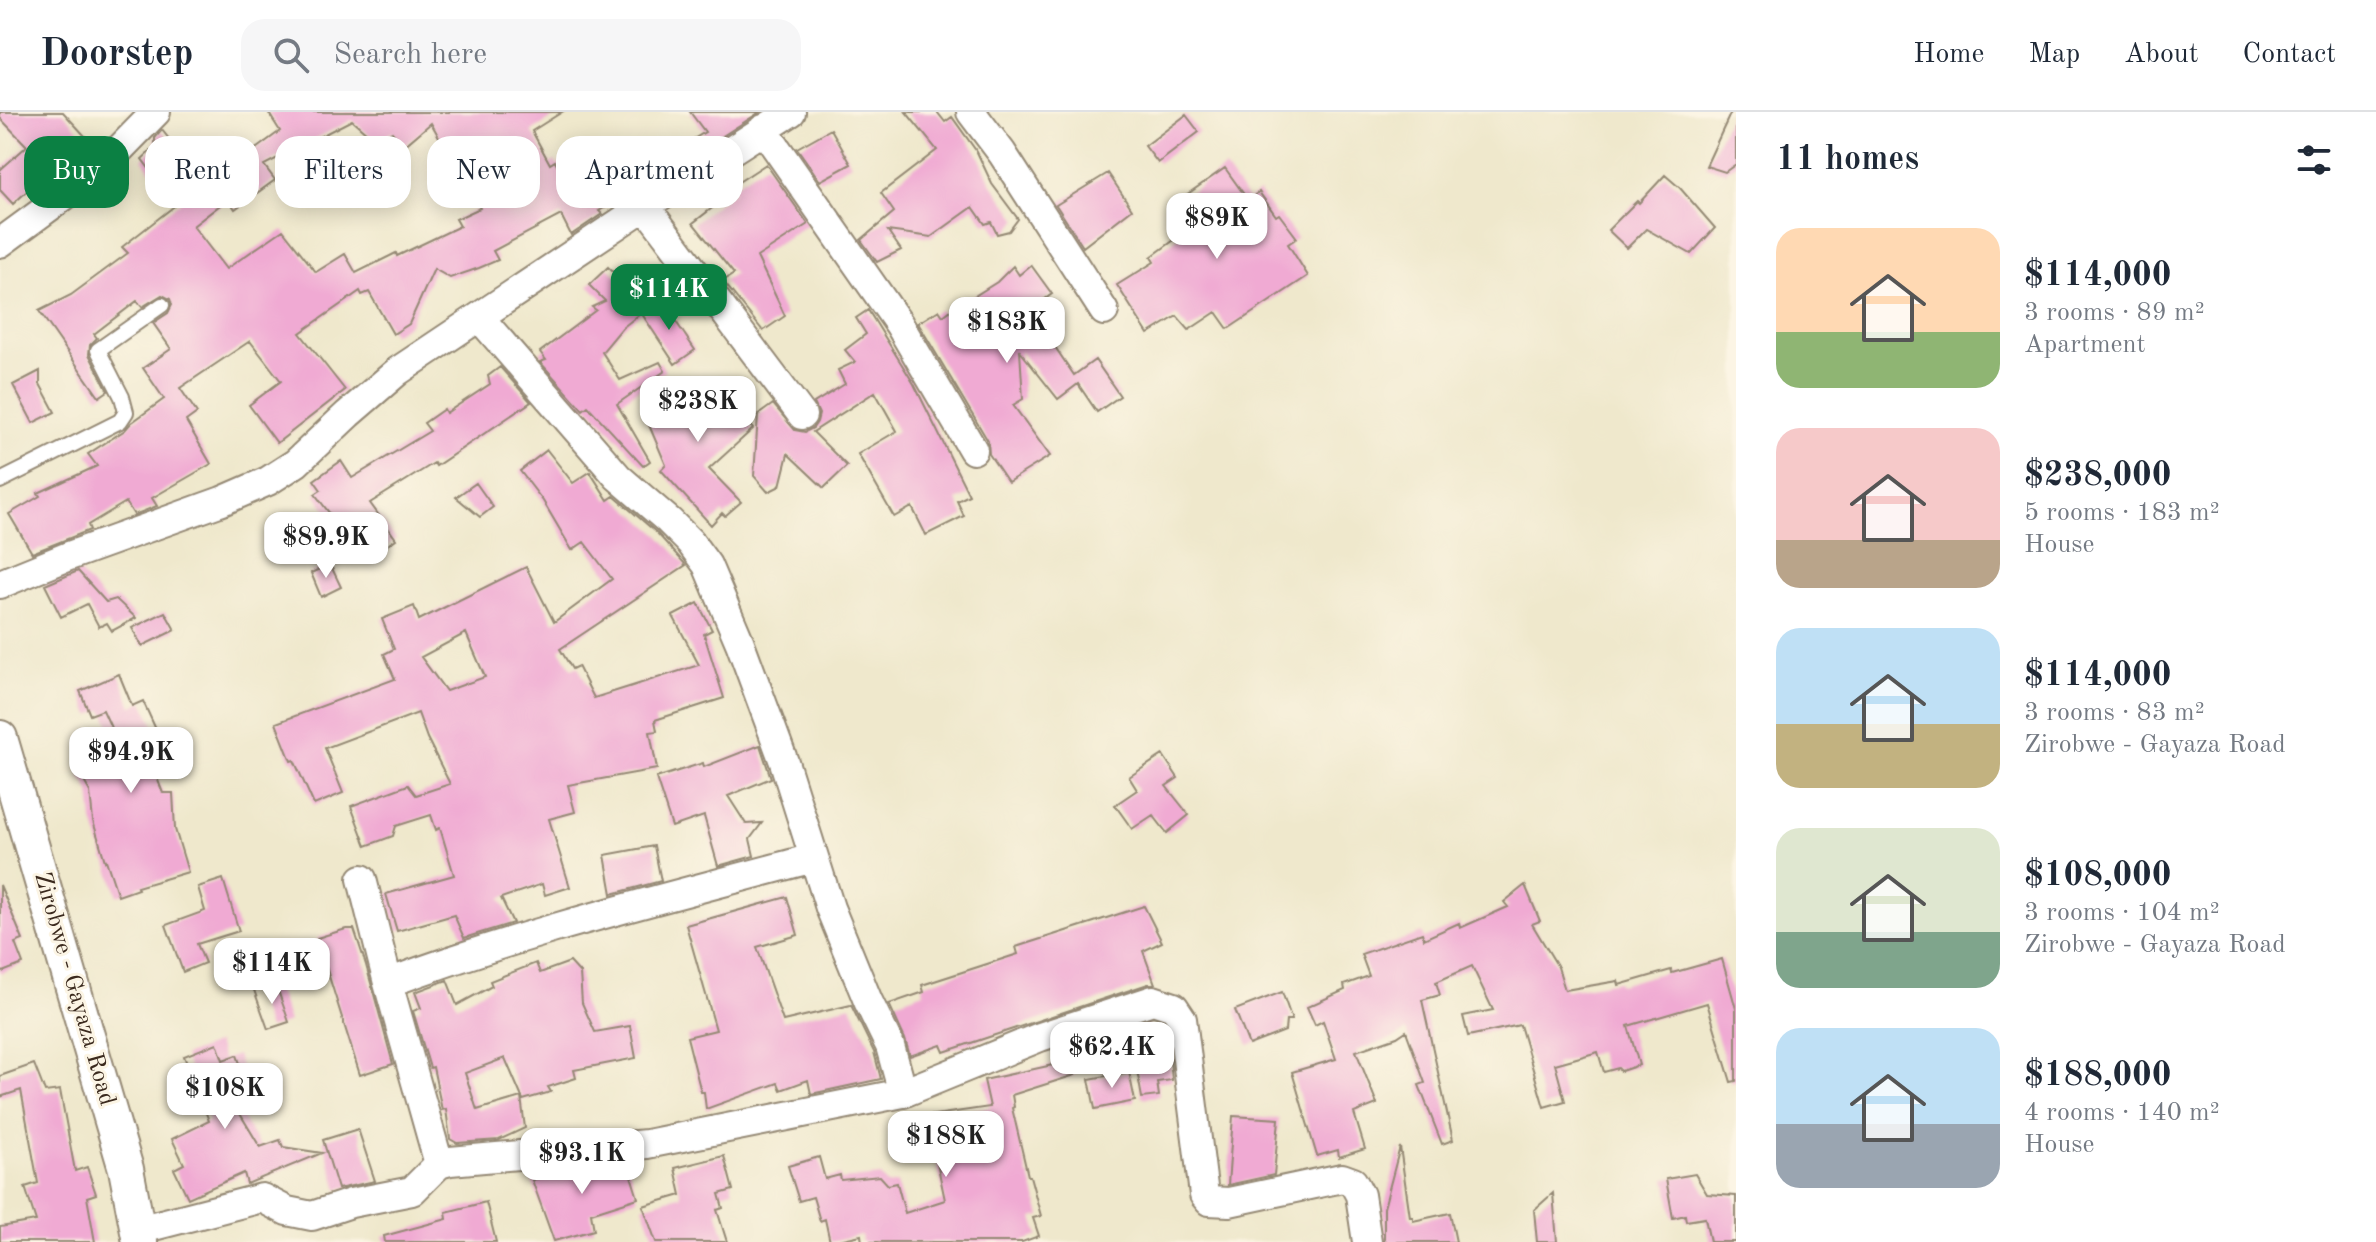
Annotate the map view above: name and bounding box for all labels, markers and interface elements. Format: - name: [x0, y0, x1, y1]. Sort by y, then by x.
- search box: [241, 19, 801, 91]
- icon: search: [269, 33, 313, 77]
- text: Doorstep: [40, 36, 193, 74]
- text: Search here: [333, 40, 487, 70]
- text: Home: [1913, 41, 1984, 69]
- text: Map: [2028, 41, 2080, 69]
- text: About: [2124, 41, 2199, 69]
- text: Contact: [2243, 41, 2336, 69]
- chip: Buy: [24, 136, 129, 208]
- chip: Rent: [145, 136, 259, 208]
- chip: Filters: [275, 136, 411, 208]
- chip: New: [427, 136, 540, 208]
- chip: Apartment: [556, 136, 743, 208]
- icon: filters: [2292, 138, 2336, 182]
- text: 11 homes: [1776, 143, 1919, 177]
- pin: $89K: [1170, 193, 1264, 261]
- text: $89K: [1184, 206, 1250, 232]
- text: $114,000: [2024, 259, 2172, 293]
- icon: home: [1840, 260, 1936, 356]
- pin: $114K: [613, 264, 725, 332]
- text: $114K: [629, 277, 709, 303]
- pin: $183K: [951, 297, 1063, 365]
- text: 3 rooms · 89 m²: [2024, 300, 2205, 326]
- text: $183K: [967, 310, 1047, 336]
- text: Apartment: [2024, 332, 2146, 358]
- pin: $238K: [642, 376, 754, 444]
- text: $238K: [658, 389, 738, 415]
- text: $238,000: [2024, 459, 2172, 493]
- icon: home: [1840, 460, 1936, 556]
- text: 5 rooms · 183 m²: [2024, 500, 2220, 526]
- pin: $89.9K: [261, 512, 391, 580]
- text: $89.9K: [282, 525, 370, 551]
- text: House: [2024, 532, 2095, 558]
- text: $114,000: [2024, 659, 2172, 693]
- icon: home: [1840, 660, 1936, 756]
- text: 3 rooms · 83 m²: [2024, 700, 2205, 726]
- pin: $94.9K: [66, 727, 196, 795]
- text: Zirobwe - Gayaza Road: [2024, 732, 2286, 758]
- text: $94.9K: [87, 740, 175, 766]
- text: $108,000: [2024, 859, 2172, 893]
- icon: home: [1840, 860, 1936, 956]
- street label: Zirobwe - Gayaza Road: [29, 869, 119, 1109]
- text: 3 rooms · 104 m²: [2024, 900, 2220, 926]
- text: Zirobwe - Gayaza Road: [2024, 932, 2286, 958]
- pin: $114K: [216, 938, 328, 1006]
- text: $114K: [232, 951, 312, 977]
- pin: $62.4K: [1047, 1022, 1177, 1090]
- text: $62.4K: [1068, 1035, 1156, 1061]
- text: $188,000: [2024, 1059, 2172, 1093]
- icon: home: [1840, 1060, 1936, 1156]
- pin: $108K: [169, 1063, 281, 1131]
- text: $108K: [185, 1076, 265, 1102]
- text: 4 rooms · 140 m²: [2024, 1100, 2220, 1126]
- pin: $188K: [890, 1111, 1002, 1179]
- text: $188K: [906, 1124, 986, 1150]
- pin: $93.1K: [517, 1128, 647, 1196]
- text: House: [2024, 1132, 2095, 1158]
- text: $93.1K: [538, 1141, 626, 1167]

